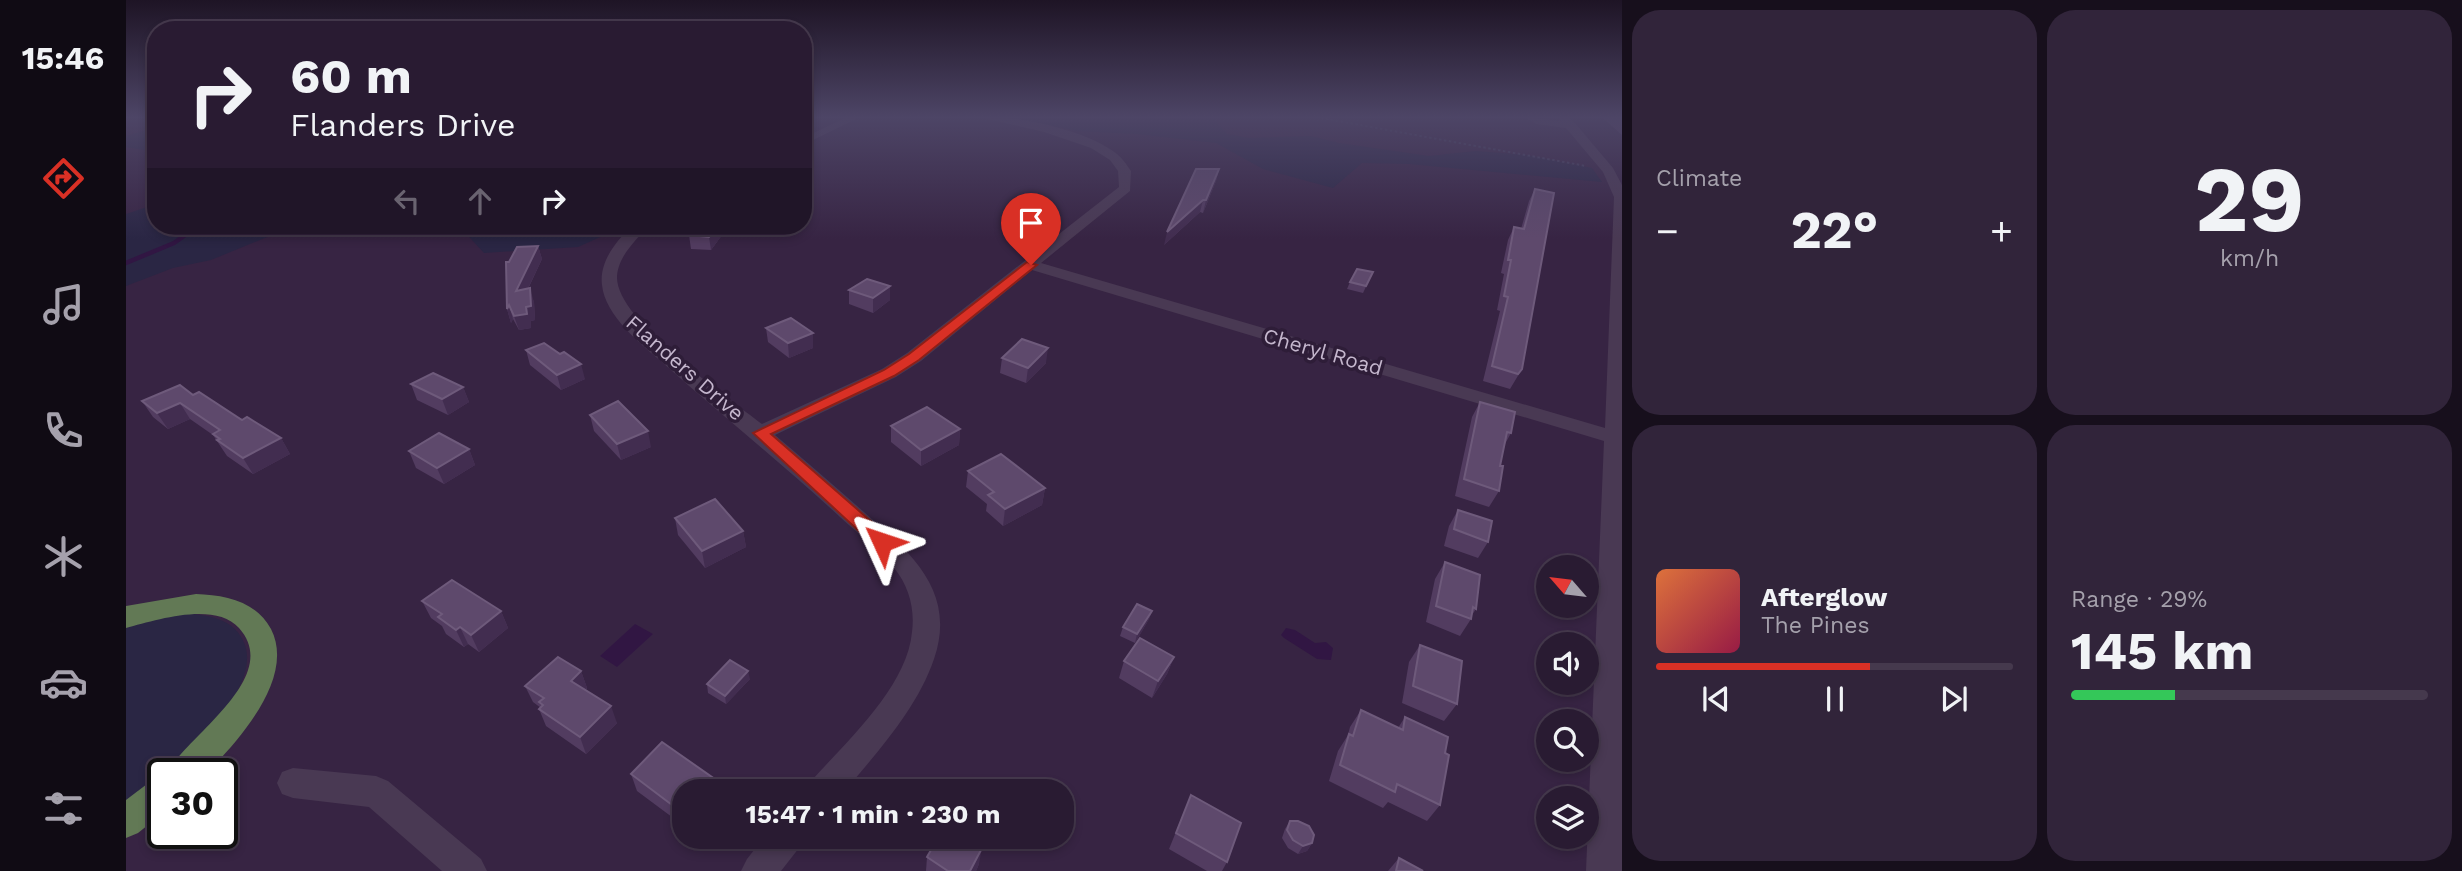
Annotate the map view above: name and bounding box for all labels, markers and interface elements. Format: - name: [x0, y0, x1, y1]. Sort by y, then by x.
- text: 15:46: [22, 39, 104, 77]
- text: 60 m: [290, 47, 412, 105]
- icon: right: [175, 49, 266, 140]
- text: Flanders Drive: [290, 106, 516, 144]
- text: 29: [2194, 146, 2305, 253]
- icon: directions: [39, 154, 88, 203]
- text: Climate: [1656, 165, 1742, 192]
- icon: left: [388, 182, 426, 220]
- icon: ahead: [461, 182, 499, 220]
- icon: right: [534, 182, 572, 220]
- pin: [1001, 193, 1061, 265]
- text: 22°: [1791, 200, 1878, 261]
- icon: arrive: [1012, 204, 1050, 242]
- text: −: [1656, 209, 1679, 253]
- text: +: [1990, 209, 2013, 253]
- text: km/h: [2220, 245, 2279, 272]
- icon: music: [39, 280, 88, 329]
- street label: Flanders Drive: [621, 310, 749, 426]
- street label: Cheryl Road: [1261, 323, 1386, 380]
- icon: phone: [39, 406, 88, 455]
- position arrow: [845, 505, 919, 579]
- icon: climate: [39, 532, 88, 581]
- north arrow: [1536, 555, 1600, 618]
- map controls: [1536, 555, 1599, 849]
- text: Afterglow: [1761, 582, 1887, 612]
- text: Range · 29%: [2071, 586, 2207, 613]
- text: The Pines: [1761, 612, 1870, 639]
- text: 145 km: [2071, 621, 2253, 682]
- button: sound: [1536, 632, 1599, 695]
- icon: car: [39, 658, 88, 707]
- icon: previous: [1697, 680, 1735, 718]
- icon: pause: [1816, 680, 1854, 718]
- icon: next: [1935, 680, 1973, 718]
- button: search: [1536, 709, 1599, 772]
- speed limit sign: 30: [147, 758, 238, 849]
- icon: filters: [39, 784, 88, 833]
- button: layers: [1536, 786, 1599, 849]
- text: 15:47 · 1 min · 230 m: [745, 799, 1001, 829]

